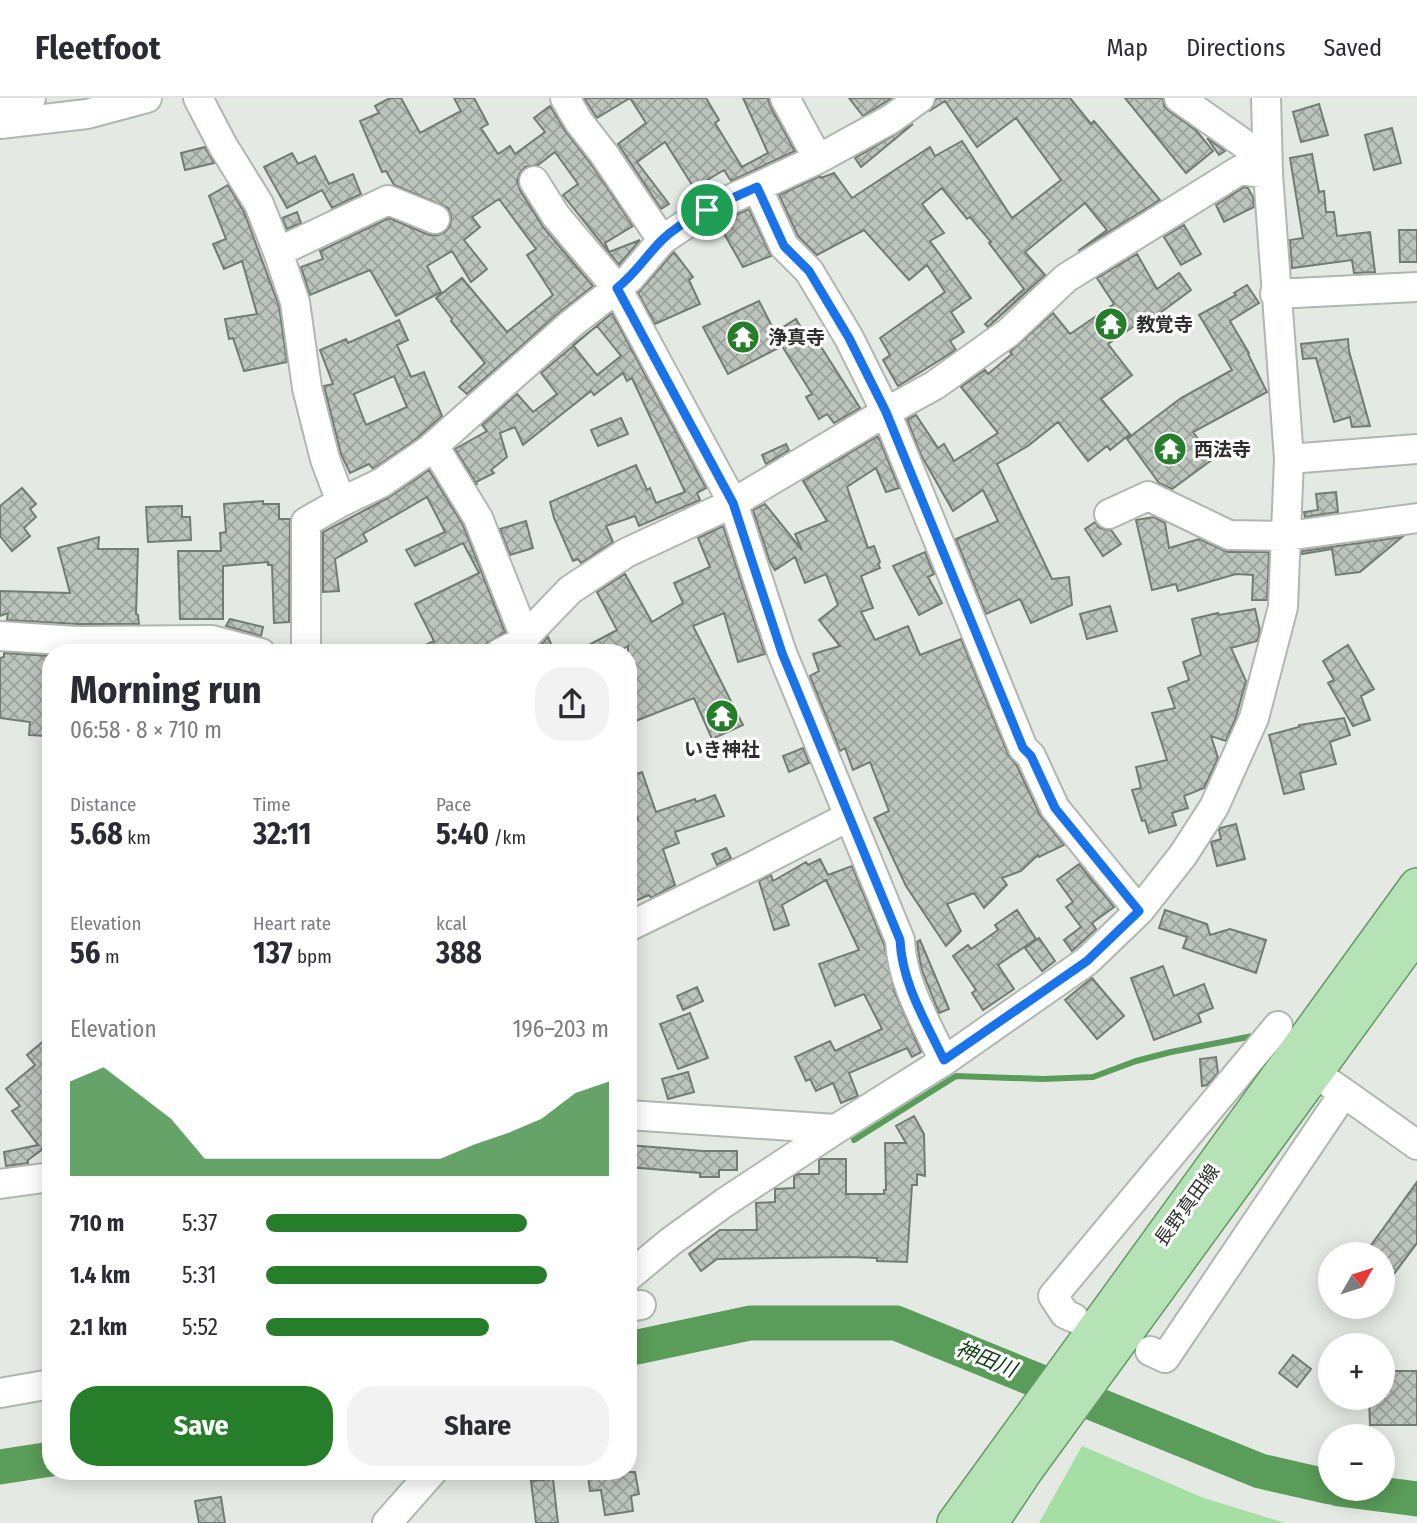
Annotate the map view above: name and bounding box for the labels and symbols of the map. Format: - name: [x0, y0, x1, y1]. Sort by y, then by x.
- pin: [677, 180, 737, 240]
- temple icon: 教覚寺: [1092, 305, 1130, 343]
- place label: 教覚寺: [1136, 313, 1193, 336]
- temple icon: 浄真寺: [724, 318, 762, 356]
- place label: 浄真寺: [768, 326, 825, 349]
- temple icon: 西法寺: [1151, 430, 1189, 468]
- place label: 西法寺: [1194, 438, 1251, 461]
- temple icon: いき神社: [703, 697, 741, 735]
- place label: いき神社: [684, 738, 760, 761]
- street label: 長野真田線: [1150, 1160, 1224, 1250]
- north arrow: [1318, 1242, 1395, 1320]
- water label: 神田川: [952, 1335, 1022, 1384]

